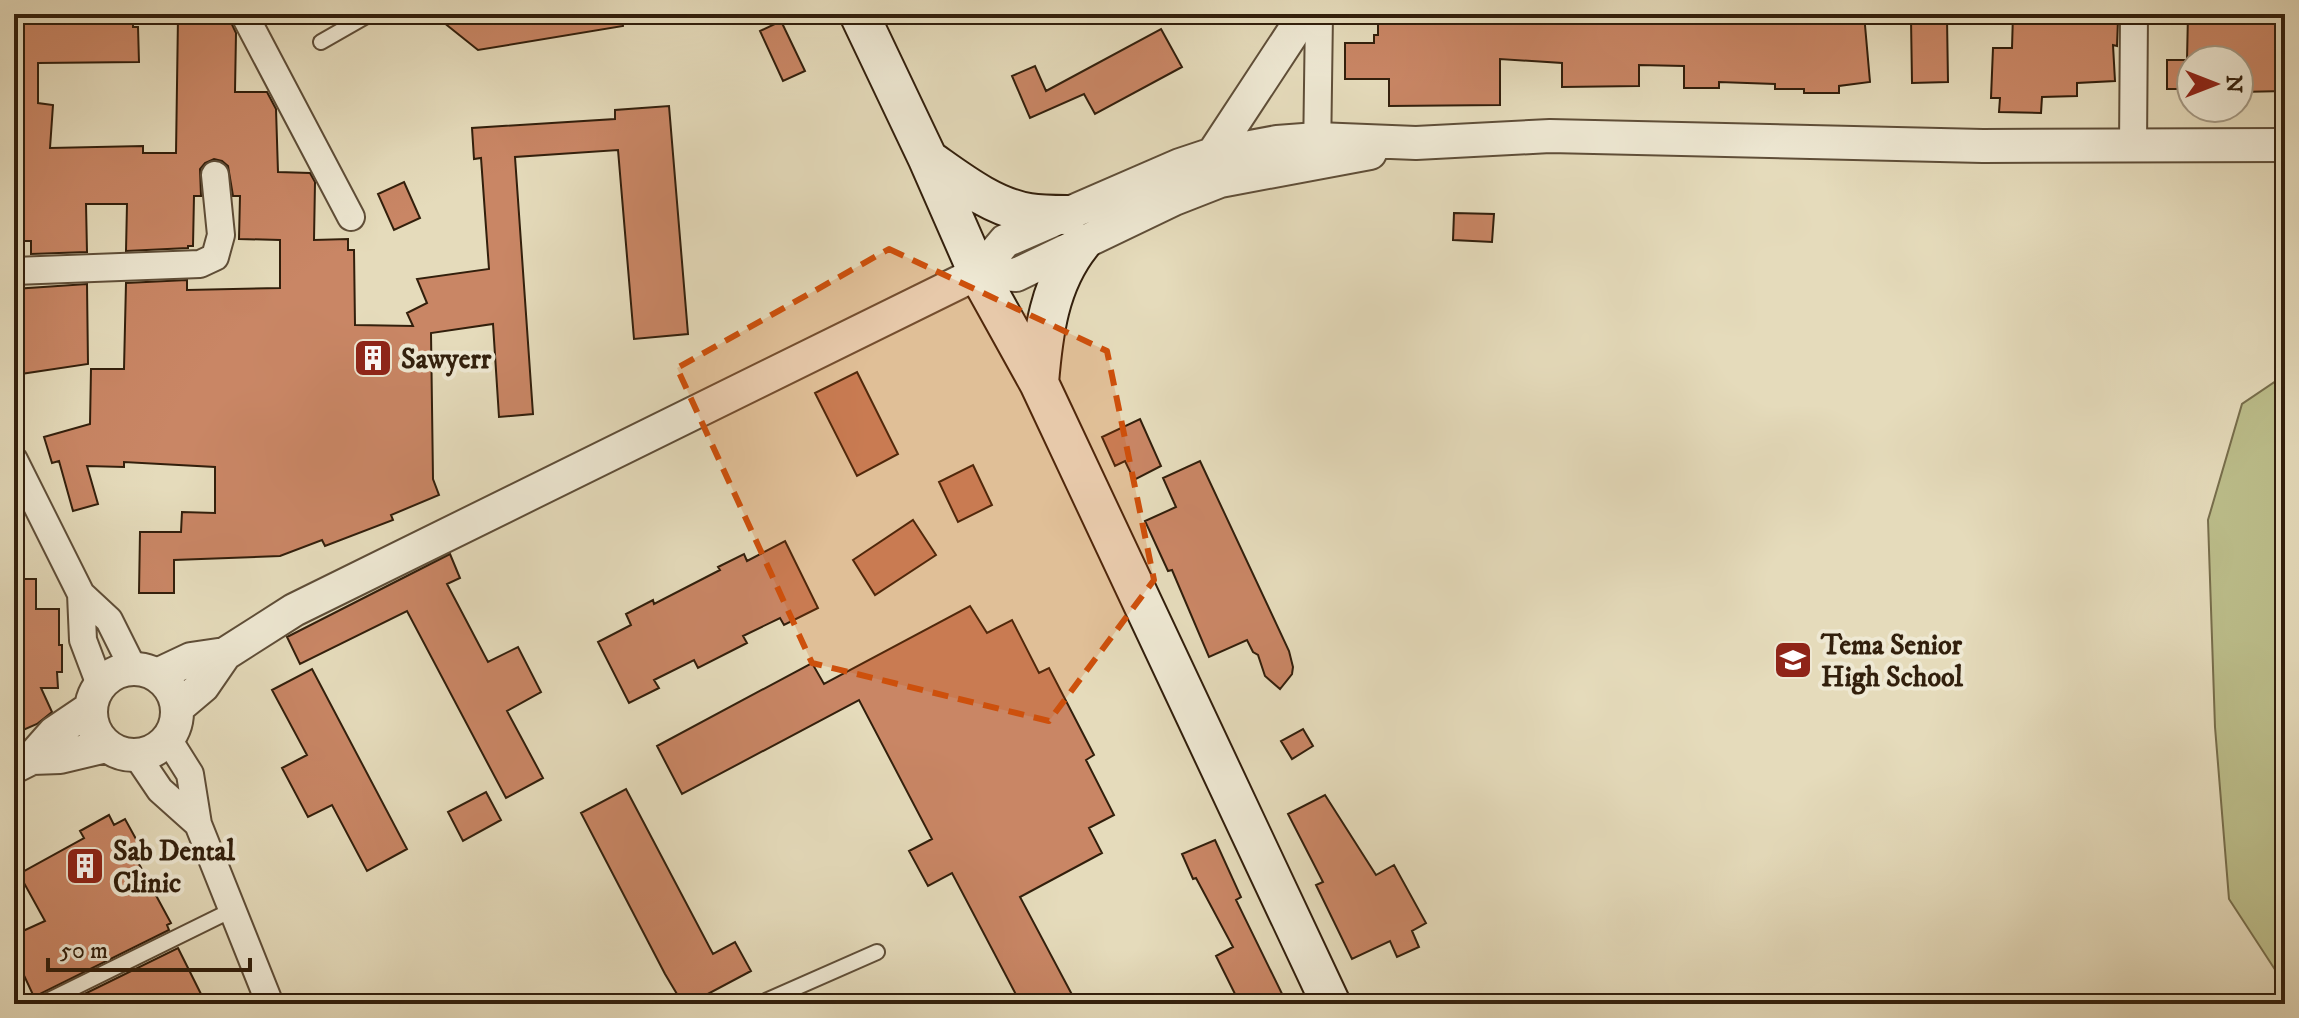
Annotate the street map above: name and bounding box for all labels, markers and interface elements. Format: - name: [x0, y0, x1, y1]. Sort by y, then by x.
- north arrow: [2175, 44, 2255, 124]
- text: N: [2220, 75, 2247, 93]
- building icon: Sawyerr: [352, 337, 394, 379]
- place label: Sawyerr: [401, 342, 492, 377]
- place label: Tema Senior High School: [1820, 628, 1964, 695]
- school or university icon: Tema Senior High School: [1772, 639, 1814, 681]
- place label: Sab Dental Clinic: [113, 834, 235, 901]
- building icon: Sab Dental Clinic: [64, 845, 106, 887]
- scale bar: [48, 922, 250, 972]
- text: 50 m: [60, 936, 108, 966]

